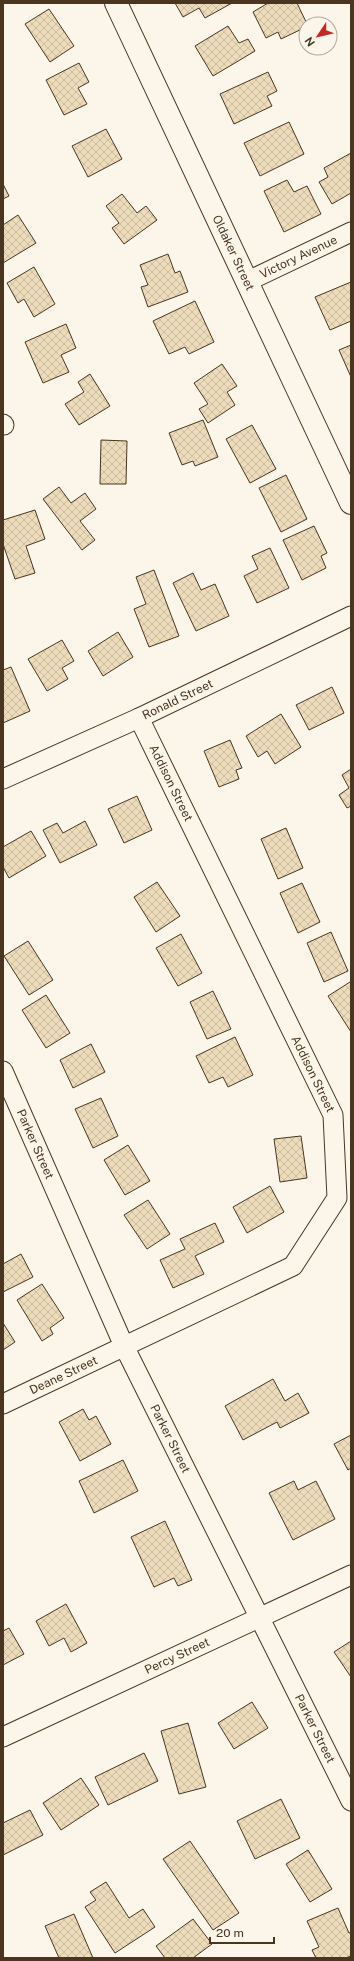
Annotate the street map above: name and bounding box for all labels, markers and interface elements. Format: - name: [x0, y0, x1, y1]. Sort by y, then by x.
- north arrow: [298, 16, 338, 56]
- text: N: [302, 35, 317, 49]
- street label: Oldaker Street: [210, 213, 257, 293]
- street label: Victory Avenue: [257, 233, 339, 281]
- street label: Ronald Street: [140, 676, 216, 722]
- street label: Addison Street: [146, 742, 196, 824]
- street label: Addison Street: [288, 1033, 338, 1115]
- street label: Parker Street: [14, 1107, 57, 1182]
- street label: Deane Street: [27, 1353, 100, 1397]
- street label: Parker Street: [147, 1402, 193, 1476]
- street label: Percy Street: [142, 1635, 212, 1677]
- street label: Parker Street: [292, 1692, 338, 1766]
- scale bar: [210, 1919, 274, 1945]
- text: 20 m: [216, 1926, 244, 1940]

